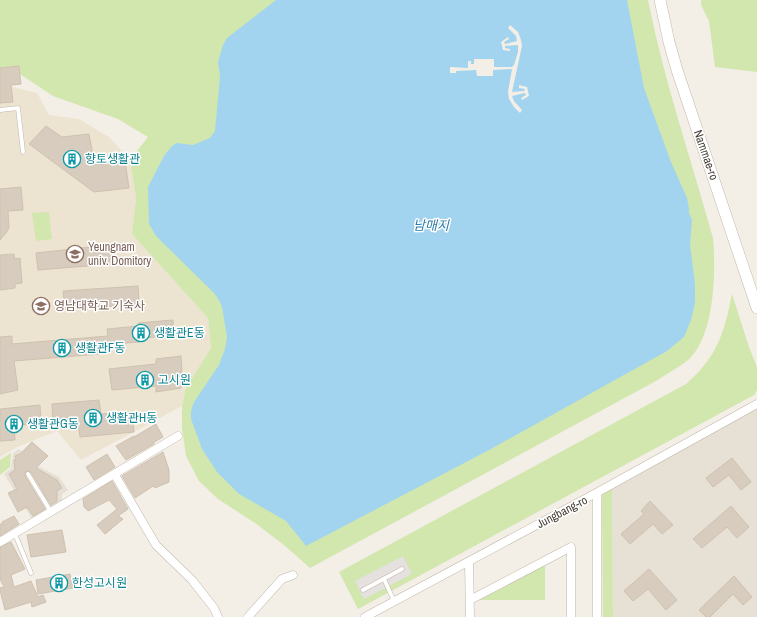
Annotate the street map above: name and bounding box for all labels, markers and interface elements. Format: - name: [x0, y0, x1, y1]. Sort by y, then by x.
- street label: Nammae-ro: [690, 128, 722, 182]
- building icon: 향토생활관: [62, 149, 82, 169]
- place label: 향토생활관: [85, 151, 140, 167]
- water label: 남매지: [413, 217, 450, 234]
- place label: Yeungnam univ. Domitory: [88, 239, 151, 269]
- school or university icon: Yeungnam univ. Domitory: [65, 244, 85, 264]
- school or university icon: 영남대학교 기숙사: [31, 296, 51, 316]
- place label: 영남대학교 기숙사: [54, 298, 145, 314]
- building icon: 생활관E동: [131, 323, 151, 343]
- place label: 생활관E동: [154, 325, 205, 341]
- building icon: 생활관F동: [52, 338, 72, 358]
- place label: 생활관F동: [75, 340, 125, 356]
- building icon: 고시원: [135, 370, 155, 390]
- place label: 고시원: [158, 372, 191, 388]
- building icon: 생활관H동: [83, 408, 103, 428]
- place label: 생활관H동: [106, 410, 157, 426]
- building icon: 생활관G동: [4, 414, 24, 434]
- place label: 생활관G동: [27, 416, 79, 432]
- street label: Jungbang-ro: [534, 492, 590, 532]
- building icon: 한성고시원: [49, 573, 69, 593]
- place label: 한성고시원: [72, 575, 127, 591]

